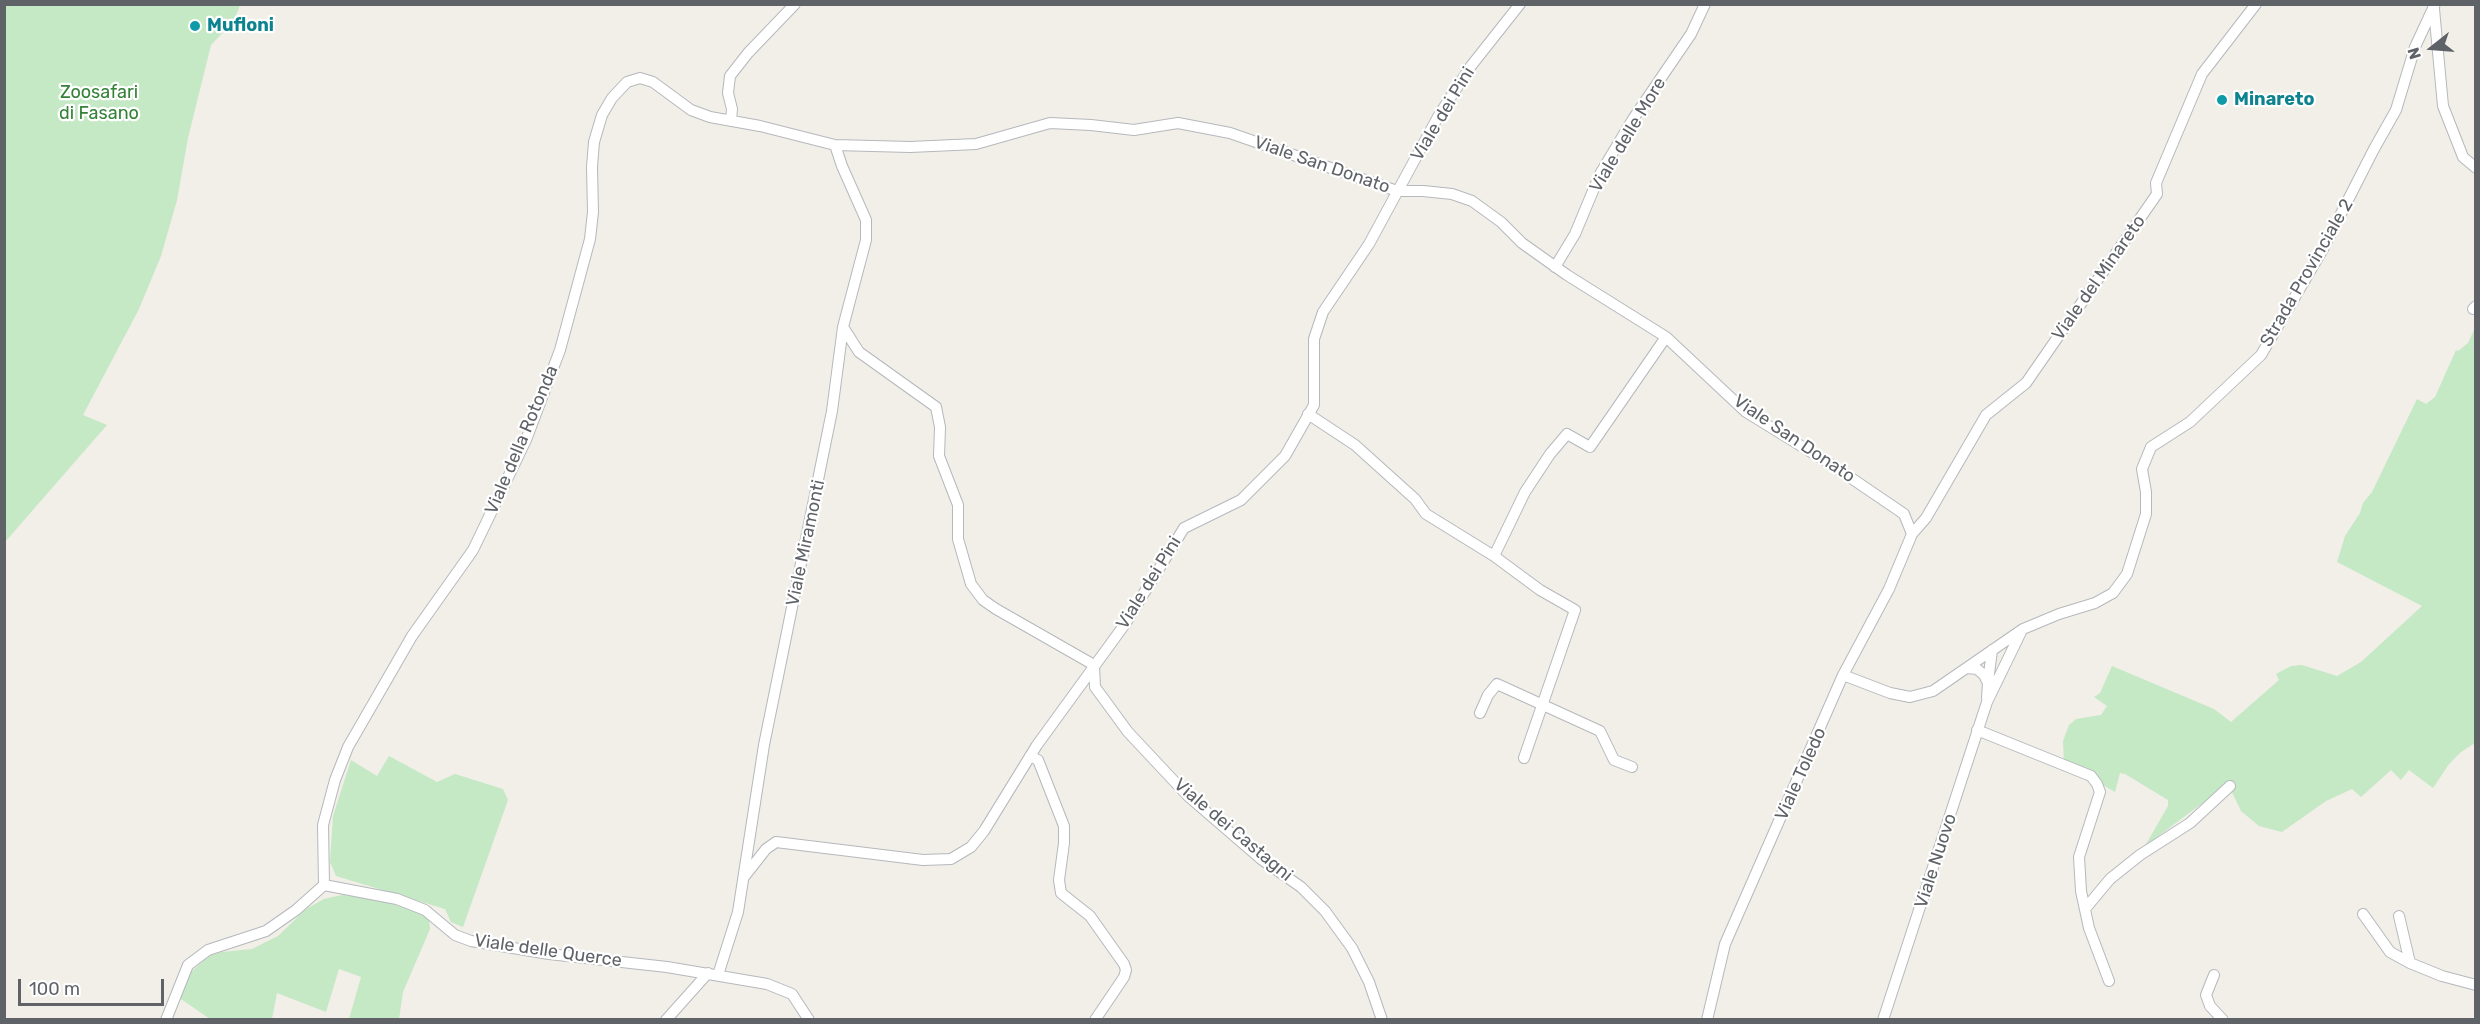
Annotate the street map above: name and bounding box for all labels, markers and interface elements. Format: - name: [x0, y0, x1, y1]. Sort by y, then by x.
- place label: Mufloni: [207, 15, 274, 37]
- north arrow: [2402, 18, 2462, 78]
- marker: Mufloni: [188, 19, 202, 33]
- text: N: [2404, 45, 2425, 62]
- street label: Viale dei Pini: [1407, 63, 1479, 165]
- street label: Viale delle More: [1585, 74, 1671, 196]
- park label: Zoosafari di Fasano: [59, 82, 139, 124]
- place label: Minareto: [2234, 89, 2314, 111]
- marker: Minareto: [2215, 93, 2229, 107]
- street label: Viale San Donato: [1251, 132, 1393, 198]
- street label: Strada Provinciale 2: [2256, 195, 2358, 351]
- street label: Viale del Minareto: [2048, 211, 2150, 345]
- street label: Viale della Rotonda: [481, 362, 563, 518]
- street label: Viale San Donato: [1729, 390, 1859, 488]
- street label: Viale Miramonti: [782, 478, 830, 608]
- street label: Viale dei Pini: [1112, 532, 1186, 634]
- street label: Viale Toledo: [1771, 724, 1831, 824]
- street label: Viale dei Castagni: [1169, 774, 1297, 886]
- street label: Viale Nuovo: [1911, 811, 1961, 911]
- street label: Viale delle Querce: [473, 930, 623, 972]
- scale bar: [21, 967, 166, 1005]
- text: 100 m: [29, 978, 80, 1000]

